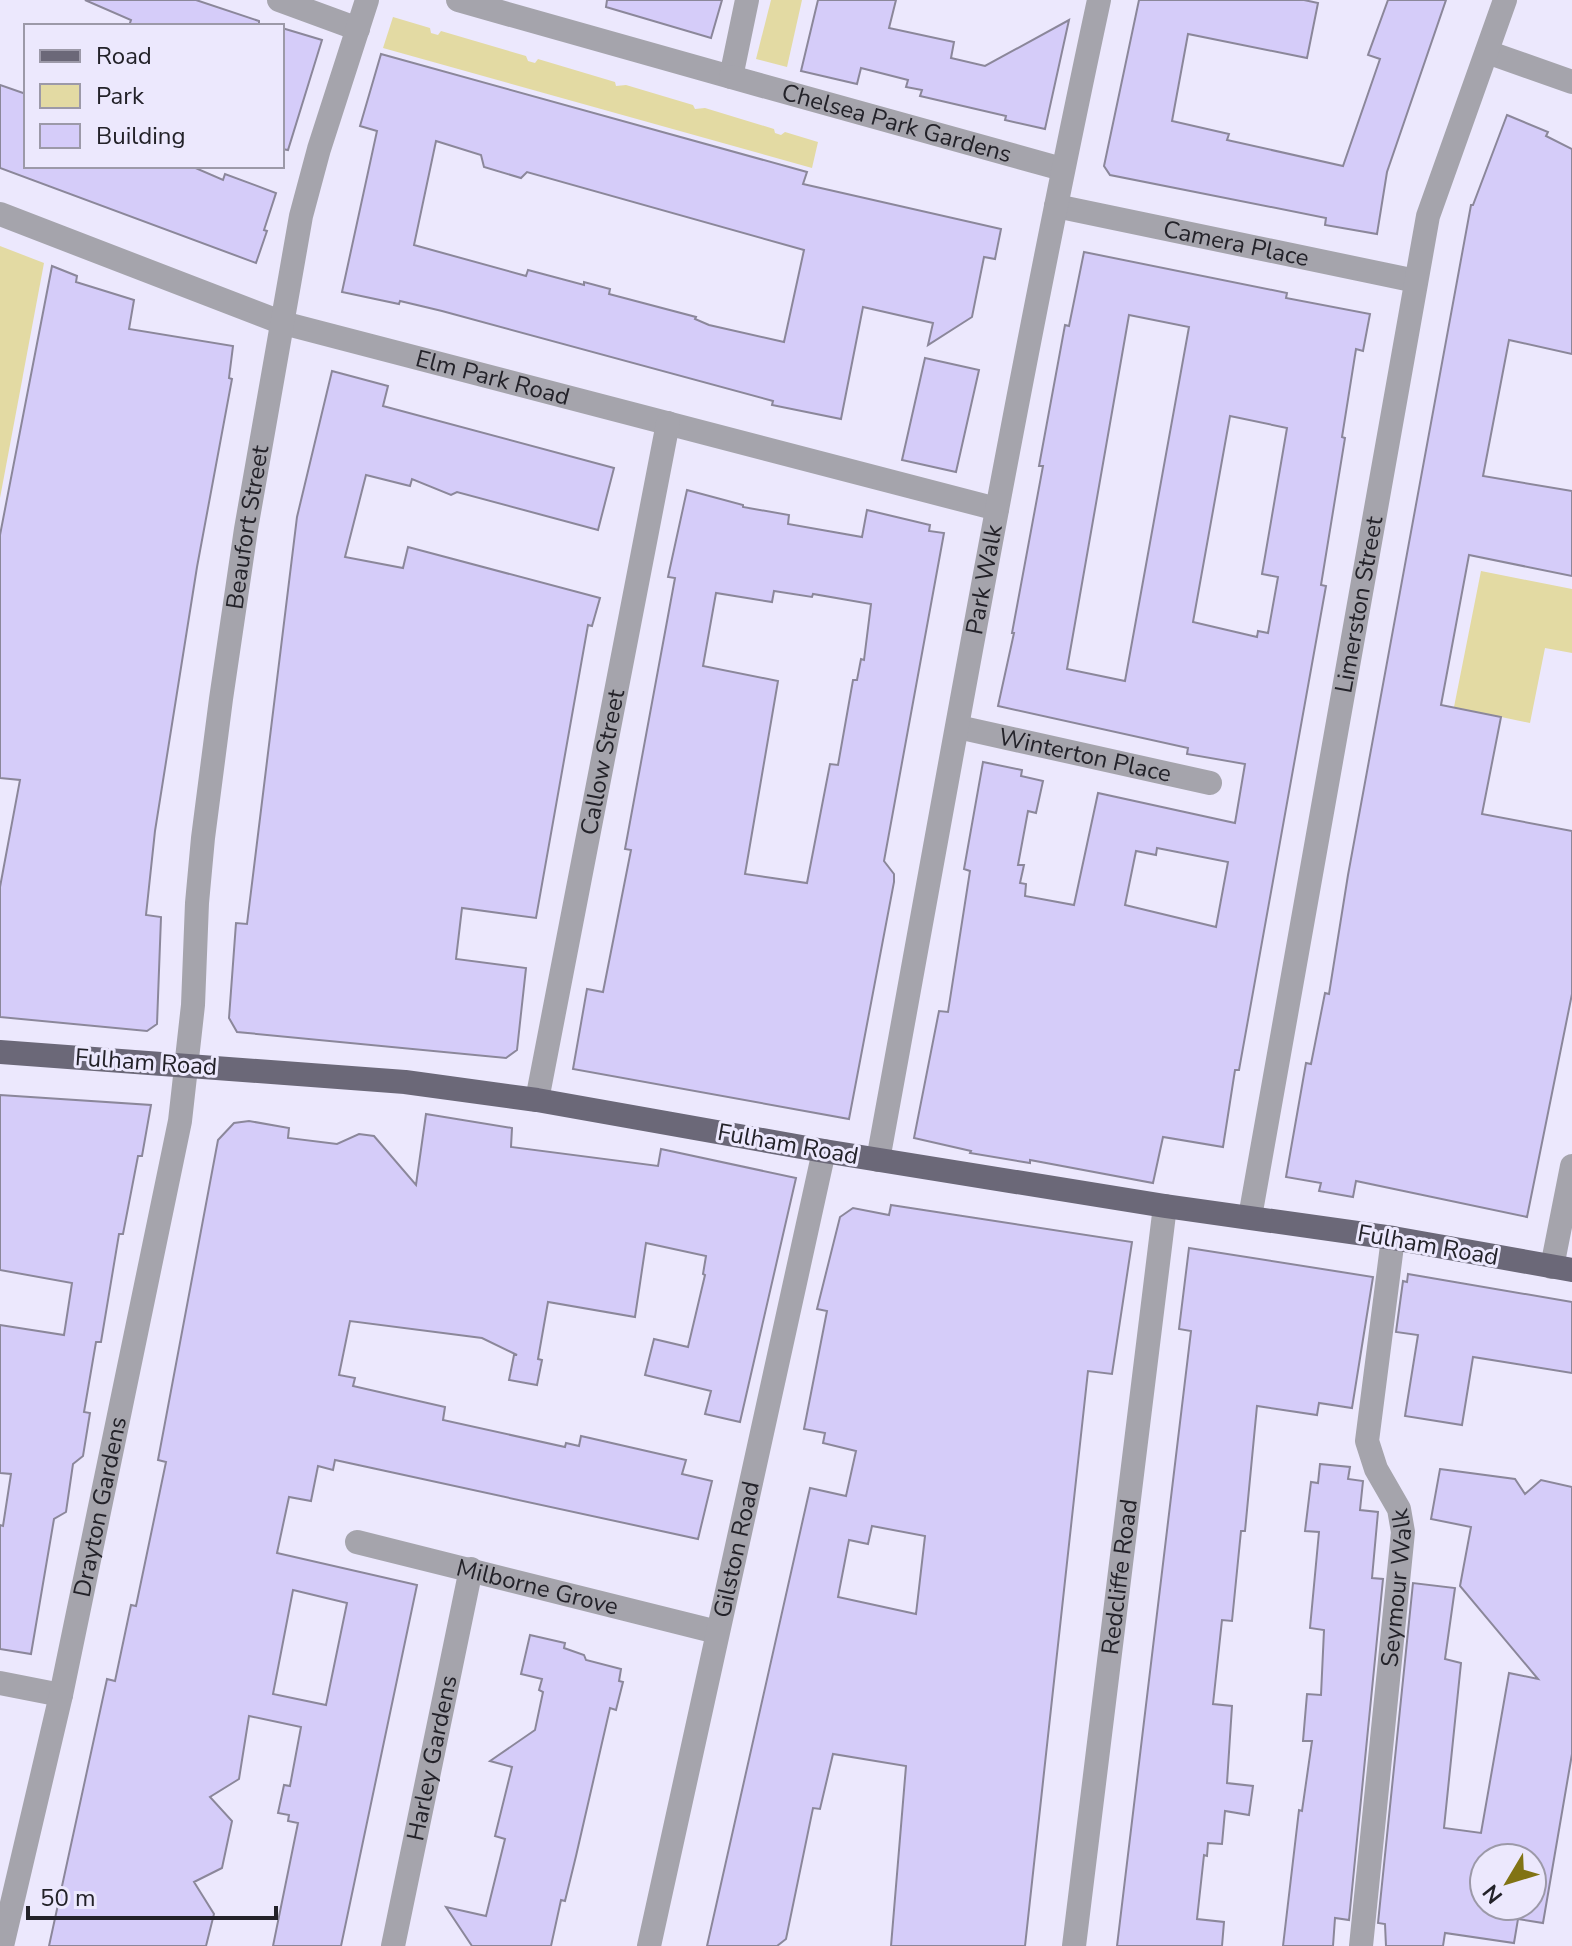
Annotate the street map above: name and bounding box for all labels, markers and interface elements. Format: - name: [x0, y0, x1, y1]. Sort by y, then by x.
- legend: [24, 24, 284, 168]
- text: Road: [96, 40, 152, 72]
- street label: Chelsea Park Gardens: [778, 76, 1015, 170]
- text: Park: [96, 80, 145, 112]
- text: Building: [96, 120, 186, 152]
- street label: Camera Place: [1160, 213, 1312, 274]
- street label: Elm Park Road: [412, 342, 573, 413]
- street label: Beaufort Street: [218, 442, 277, 611]
- street label: Limerston Street: [1327, 513, 1390, 695]
- street label: Park Walk: [958, 521, 1010, 637]
- street label: Callow Street: [573, 686, 632, 838]
- street label: Winterton Place: [995, 720, 1174, 790]
- street label: Fulham Road: [74, 1041, 218, 1083]
- street label: Fulham Road: [715, 1116, 861, 1172]
- street label: Fulham Road: [1355, 1217, 1501, 1273]
- street label: Drayton Gardens: [66, 1414, 134, 1600]
- street label: Gilston Road: [706, 1478, 767, 1621]
- street label: Redcliffe Road: [1094, 1497, 1145, 1656]
- street label: Seymour Walk: [1373, 1505, 1419, 1668]
- street label: Milborne Grove: [453, 1551, 622, 1623]
- street label: Harley Gardens: [399, 1672, 465, 1844]
- north arrow: [1468, 1842, 1548, 1922]
- scale bar: [28, 1870, 276, 1920]
- text: N: [1476, 1878, 1510, 1909]
- text: 50 m: [40, 1882, 96, 1914]

